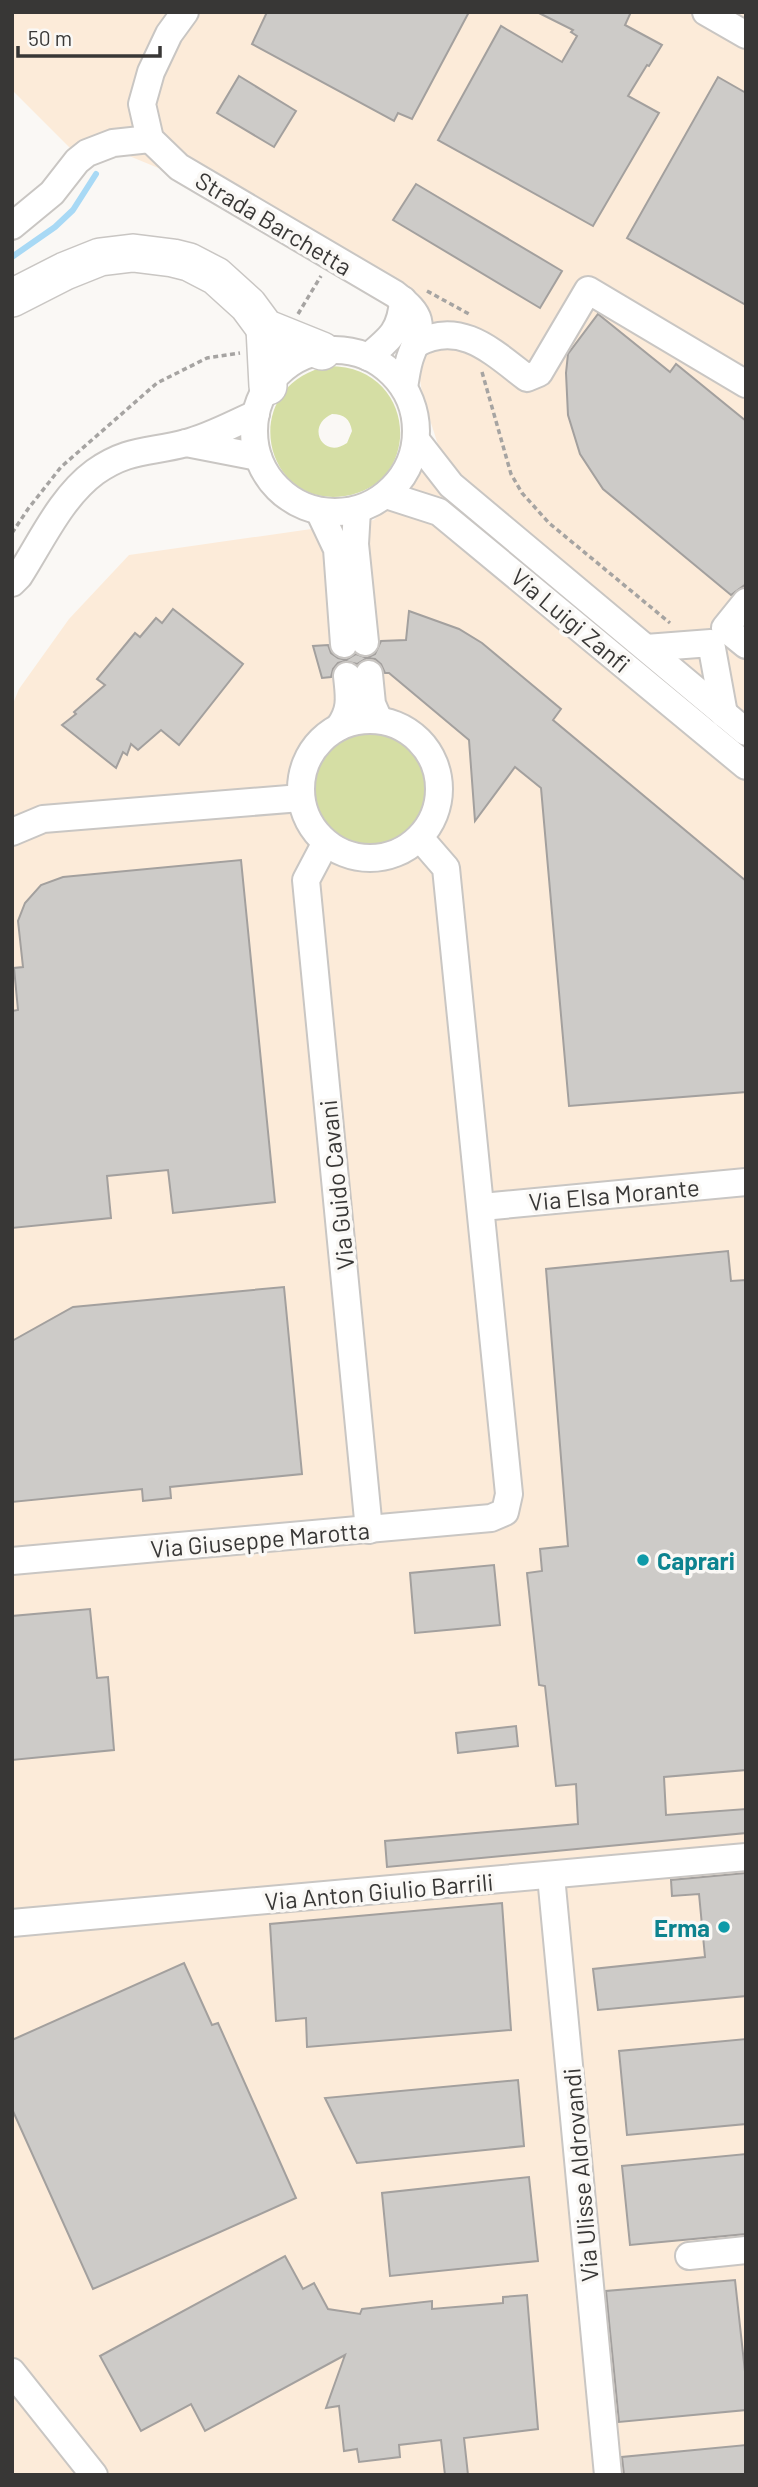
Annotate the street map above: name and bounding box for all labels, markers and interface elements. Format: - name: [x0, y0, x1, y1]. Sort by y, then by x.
- scale bar: [18, 14, 159, 58]
- text: 50 m: [28, 25, 72, 50]
- street label: Strada Barchetta: [191, 165, 357, 281]
- street label: Via Luigi Zanfi: [505, 562, 637, 678]
- street label: Via Guido Cavani: [313, 1098, 359, 1272]
- street label: Via Elsa Morante: [527, 1172, 701, 1216]
- street label: Via Giuseppe Marotta: [149, 1515, 371, 1563]
- place label: Caprari: [657, 1546, 735, 1575]
- marker: Caprari: [635, 1552, 651, 1568]
- street label: Via Anton Giulio Barrili: [263, 1867, 495, 1915]
- place label: Erma: [654, 1913, 710, 1942]
- marker: Erma: [716, 1919, 732, 1935]
- street label: Via Ulisse Aldrovandi: [556, 2067, 604, 2283]

